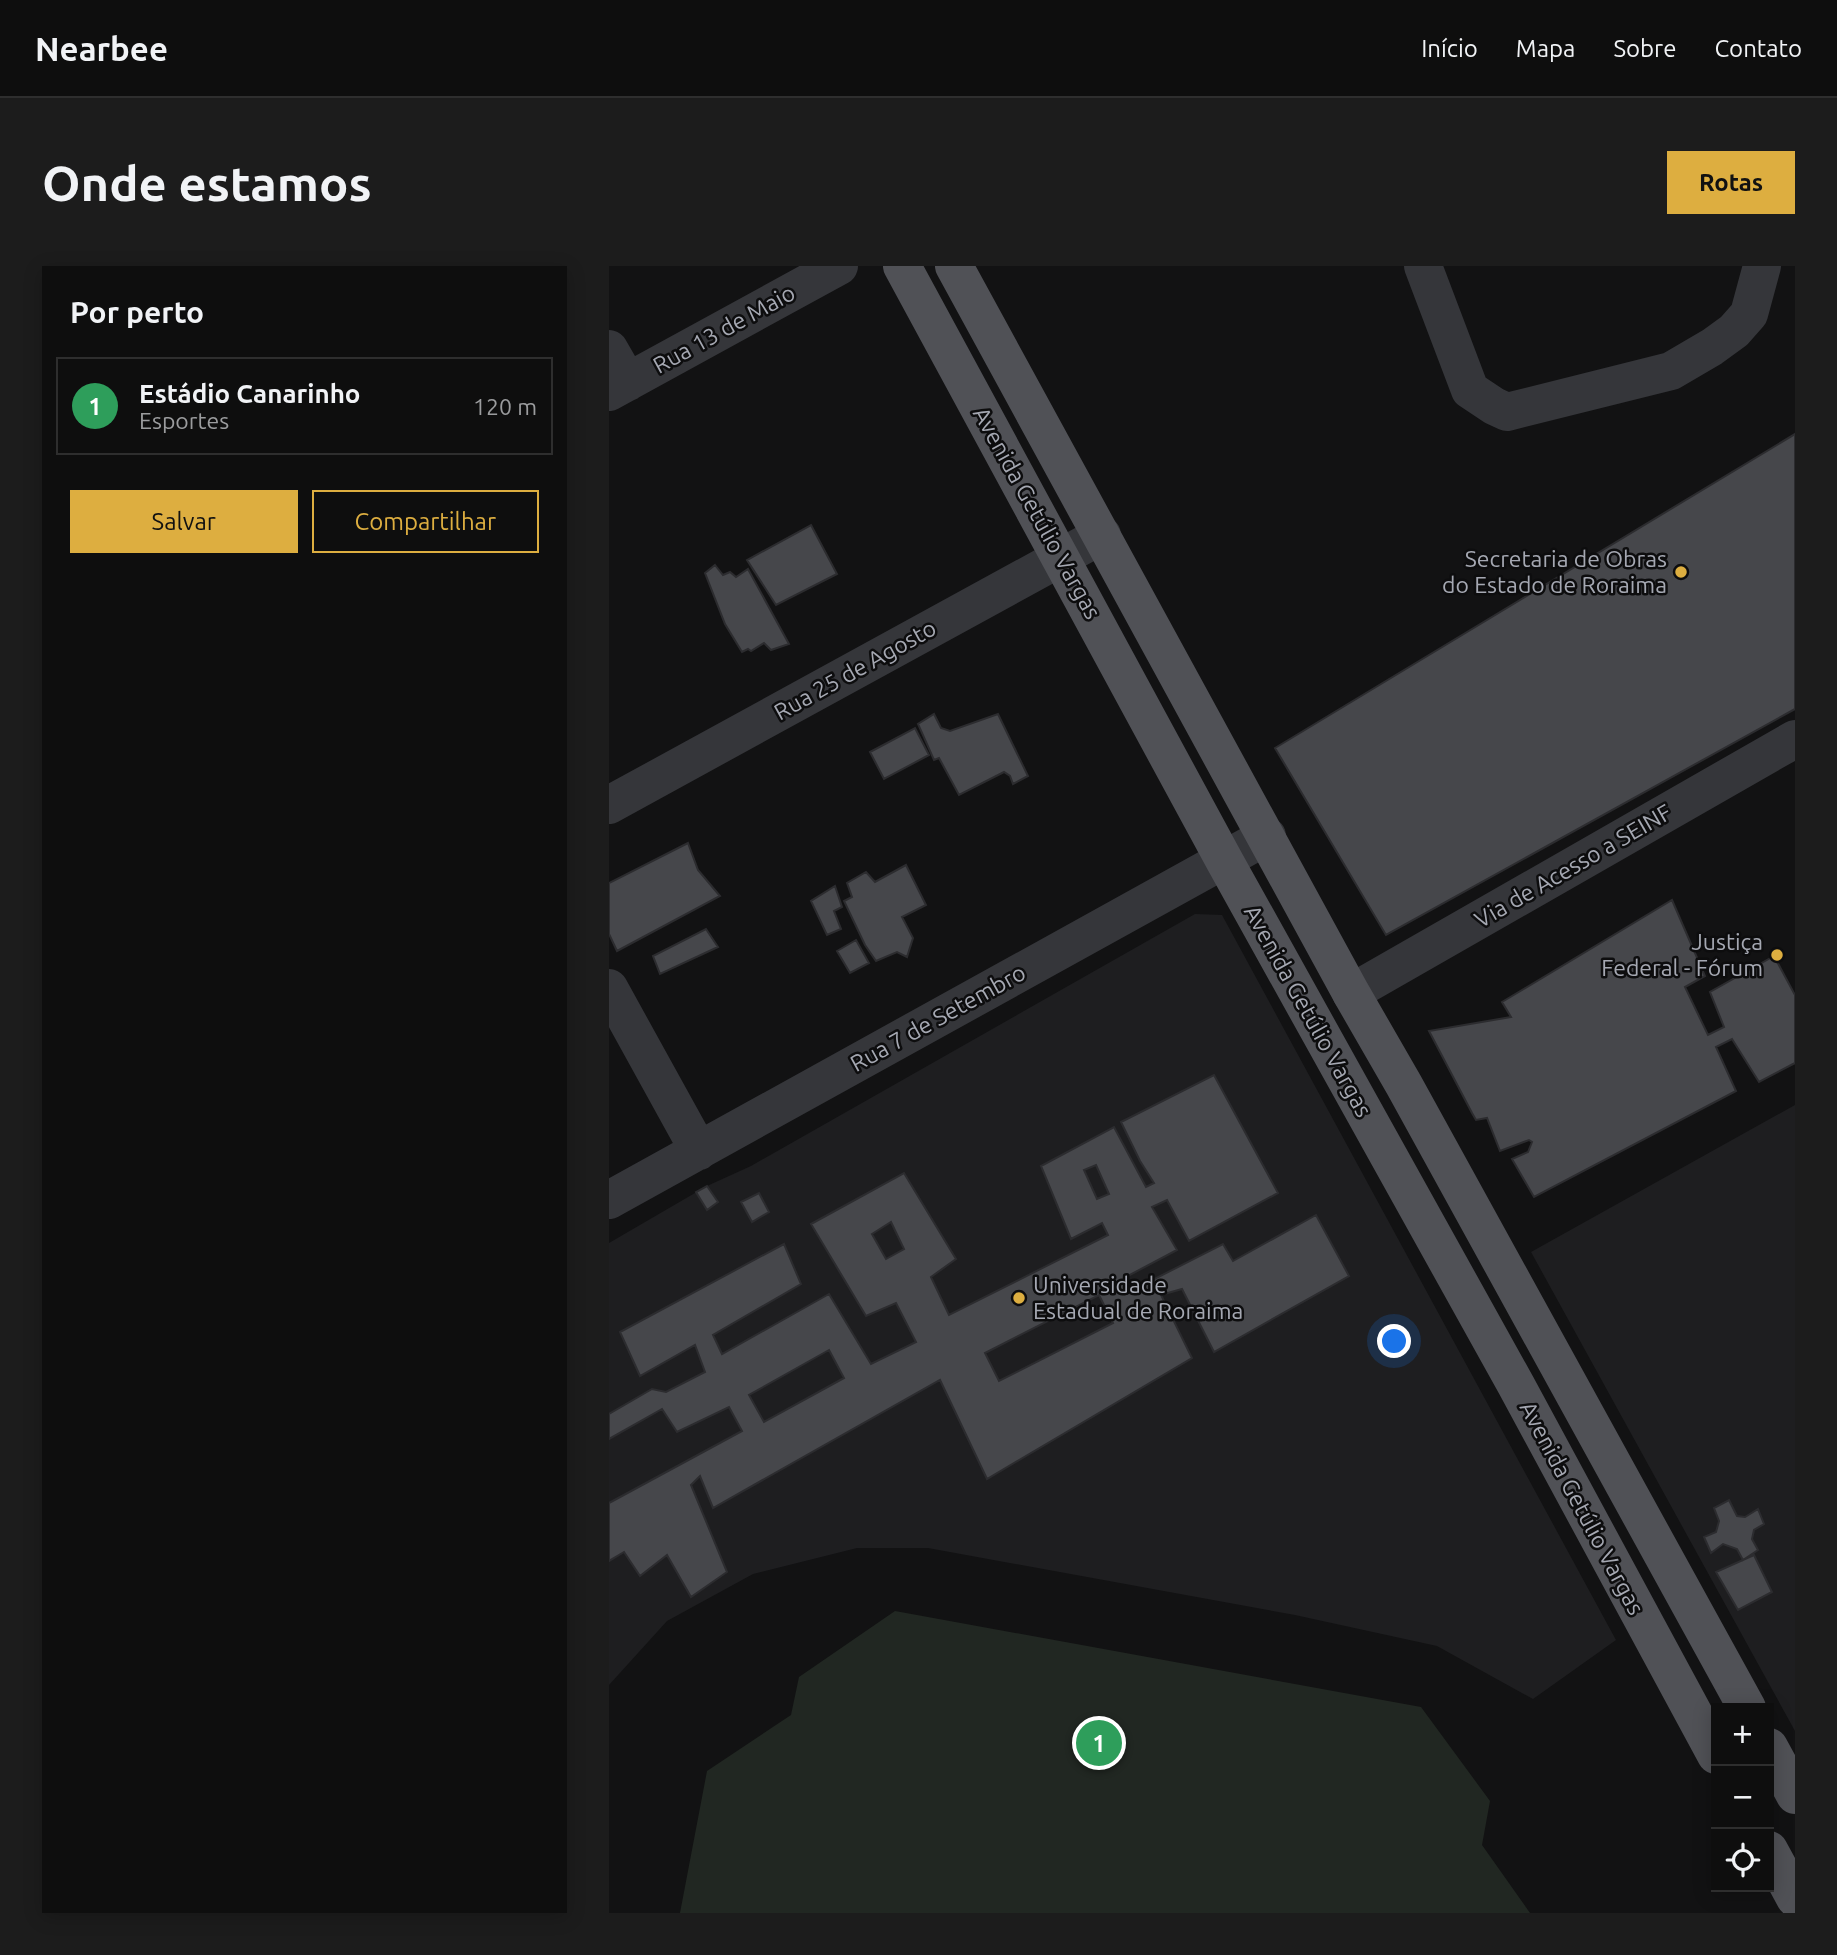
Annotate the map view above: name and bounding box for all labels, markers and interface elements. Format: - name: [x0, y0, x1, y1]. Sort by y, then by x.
- text: Nearbee: [35, 30, 168, 67]
- text: Início: [1421, 35, 1478, 62]
- text: Mapa: [1516, 35, 1575, 62]
- text: Sobre: [1613, 35, 1676, 62]
- text: Contato: [1714, 35, 1802, 62]
- button: Rotas: [1667, 151, 1795, 214]
- text: Onde estamos: [42, 155, 372, 210]
- street label: Rua 13 de Maio: [649, 279, 799, 378]
- text: Por perto: [70, 295, 204, 329]
- text: Estádio Canarinho: [139, 379, 361, 408]
- text: 1: [89, 394, 101, 419]
- text: 120 m: [473, 394, 537, 419]
- street label: Avenida Getúlio Vargas: [969, 403, 1106, 623]
- text: Esportes: [139, 408, 229, 433]
- button: Salvar: [70, 490, 298, 553]
- button: Compartilhar: [312, 490, 539, 553]
- place label: Secretaria de Obras do Estado de Roraima: [1442, 546, 1667, 597]
- marker: Secretaria de Obras do Estado de Roraima: [1673, 564, 1689, 580]
- street label: Rua 25 de Agosto: [769, 615, 940, 724]
- street label: Via de Acesso a SEINF: [1470, 799, 1675, 932]
- street label: Avenida Getúlio Vargas: [1240, 901, 1377, 1121]
- place label: Justiça Federal - Fórum: [1601, 929, 1763, 980]
- marker: Justiça Federal - Fórum: [1769, 947, 1785, 963]
- street label: Rua 7 de Setembro: [846, 959, 1030, 1076]
- place label: Universidade Estadual de Roraima: [1033, 1272, 1243, 1323]
- marker: Universidade Estadual de Roraima: [1011, 1290, 1027, 1306]
- your location: [1377, 1324, 1411, 1358]
- street label: Avenida Getúlio Vargas: [1516, 1397, 1649, 1619]
- map controls: [1711, 1703, 1774, 1892]
- button: +: [1711, 1703, 1774, 1766]
- pin: 1: [1076, 1717, 1122, 1769]
- button: −: [1711, 1766, 1774, 1829]
- button: locate: [1711, 1829, 1774, 1892]

